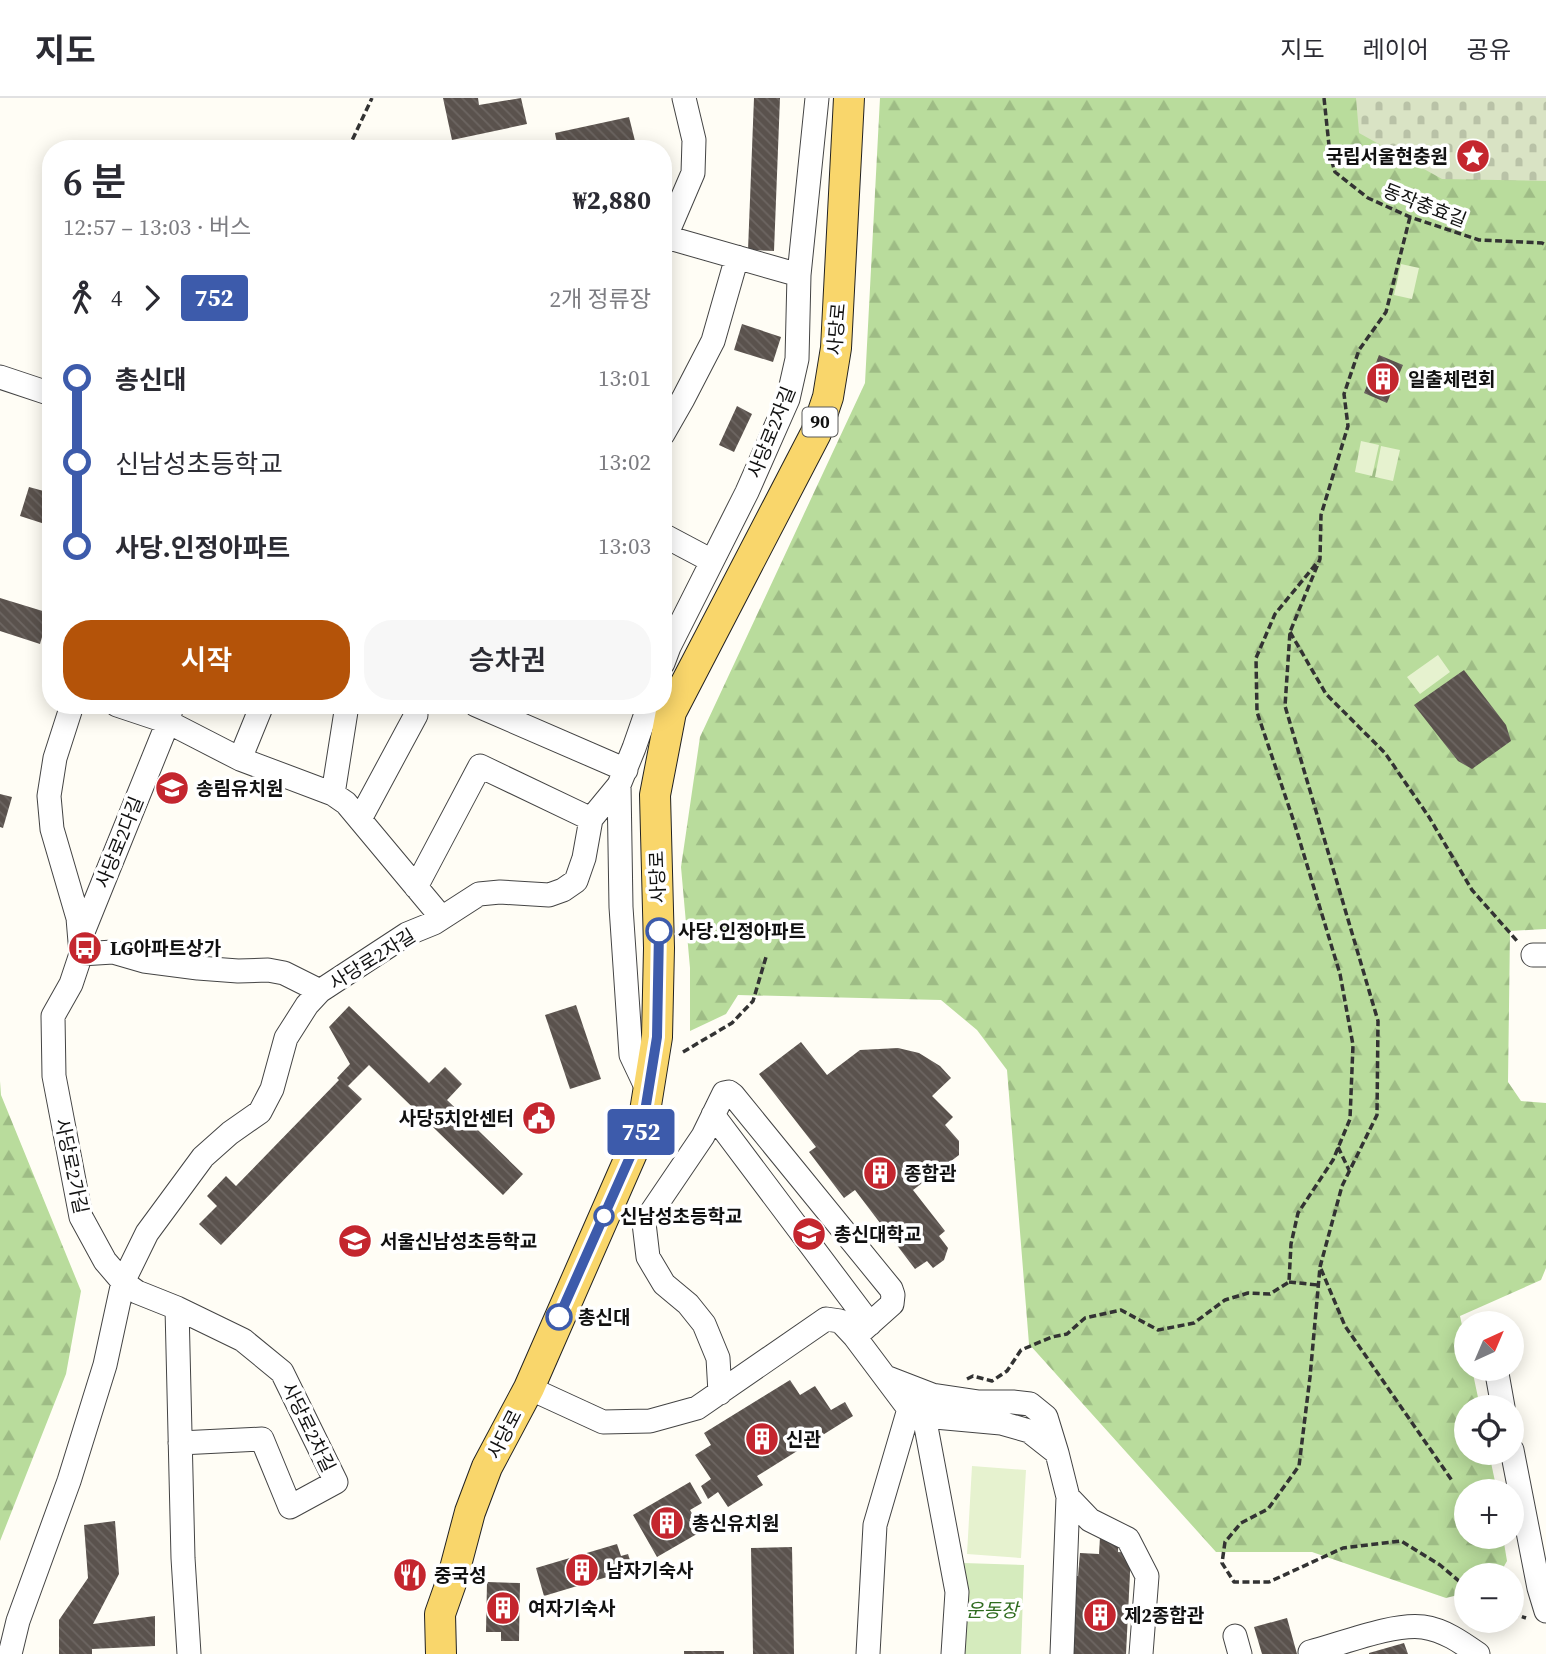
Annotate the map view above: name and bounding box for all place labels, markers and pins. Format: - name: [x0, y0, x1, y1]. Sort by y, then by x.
- place icon: 국립서울현충원: [1454, 137, 1492, 175]
- place label: 국립서울현충원: [1326, 143, 1448, 169]
- building icon: 일출체련회: [1364, 360, 1402, 398]
- place label: 일출체련회: [1408, 366, 1495, 392]
- school or university icon: 송림유치원: [153, 769, 191, 807]
- place label: 송림유치원: [196, 775, 283, 801]
- marker: 사당.인정아파트: [646, 918, 672, 944]
- place label: 사당.인정아파트: [678, 918, 806, 944]
- bus stop icon: LG아파트상가: [66, 929, 104, 967]
- place label: LG아파트상가: [110, 935, 222, 961]
- public building icon: 사당5치안센터: [520, 1099, 558, 1137]
- place label: 사당5치안센터: [399, 1105, 514, 1131]
- building icon: 종합관: [861, 1154, 899, 1192]
- place label: 종합관: [904, 1160, 957, 1186]
- place label: 신남성초등학교: [620, 1203, 742, 1229]
- marker: 신남성초등학교: [594, 1206, 614, 1226]
- school or university icon: 총신대학교: [790, 1215, 828, 1253]
- place label: 총신대학교: [834, 1221, 921, 1247]
- school or university icon: 서울신남성초등학교: [336, 1222, 374, 1260]
- place label: 서울신남성초등학교: [380, 1228, 537, 1254]
- marker: 총신대: [546, 1304, 572, 1330]
- place label: 총신대: [578, 1304, 630, 1330]
- building icon: 신관: [743, 1420, 781, 1458]
- place label: 신관: [786, 1426, 821, 1452]
- building icon: 총신유치원: [648, 1504, 686, 1542]
- place label: 총신유치원: [692, 1510, 779, 1536]
- building icon: 남자기숙사: [563, 1551, 601, 1589]
- restaurant icon: 중국성: [391, 1556, 429, 1594]
- place label: 남자기숙사: [606, 1557, 694, 1583]
- place label: 중국성: [434, 1562, 486, 1588]
- building icon: 여자기숙사: [484, 1589, 522, 1627]
- place label: 여자기숙사: [528, 1595, 616, 1621]
- building icon: 제2종합관: [1081, 1596, 1119, 1634]
- place label: 제2종합관: [1124, 1602, 1205, 1628]

